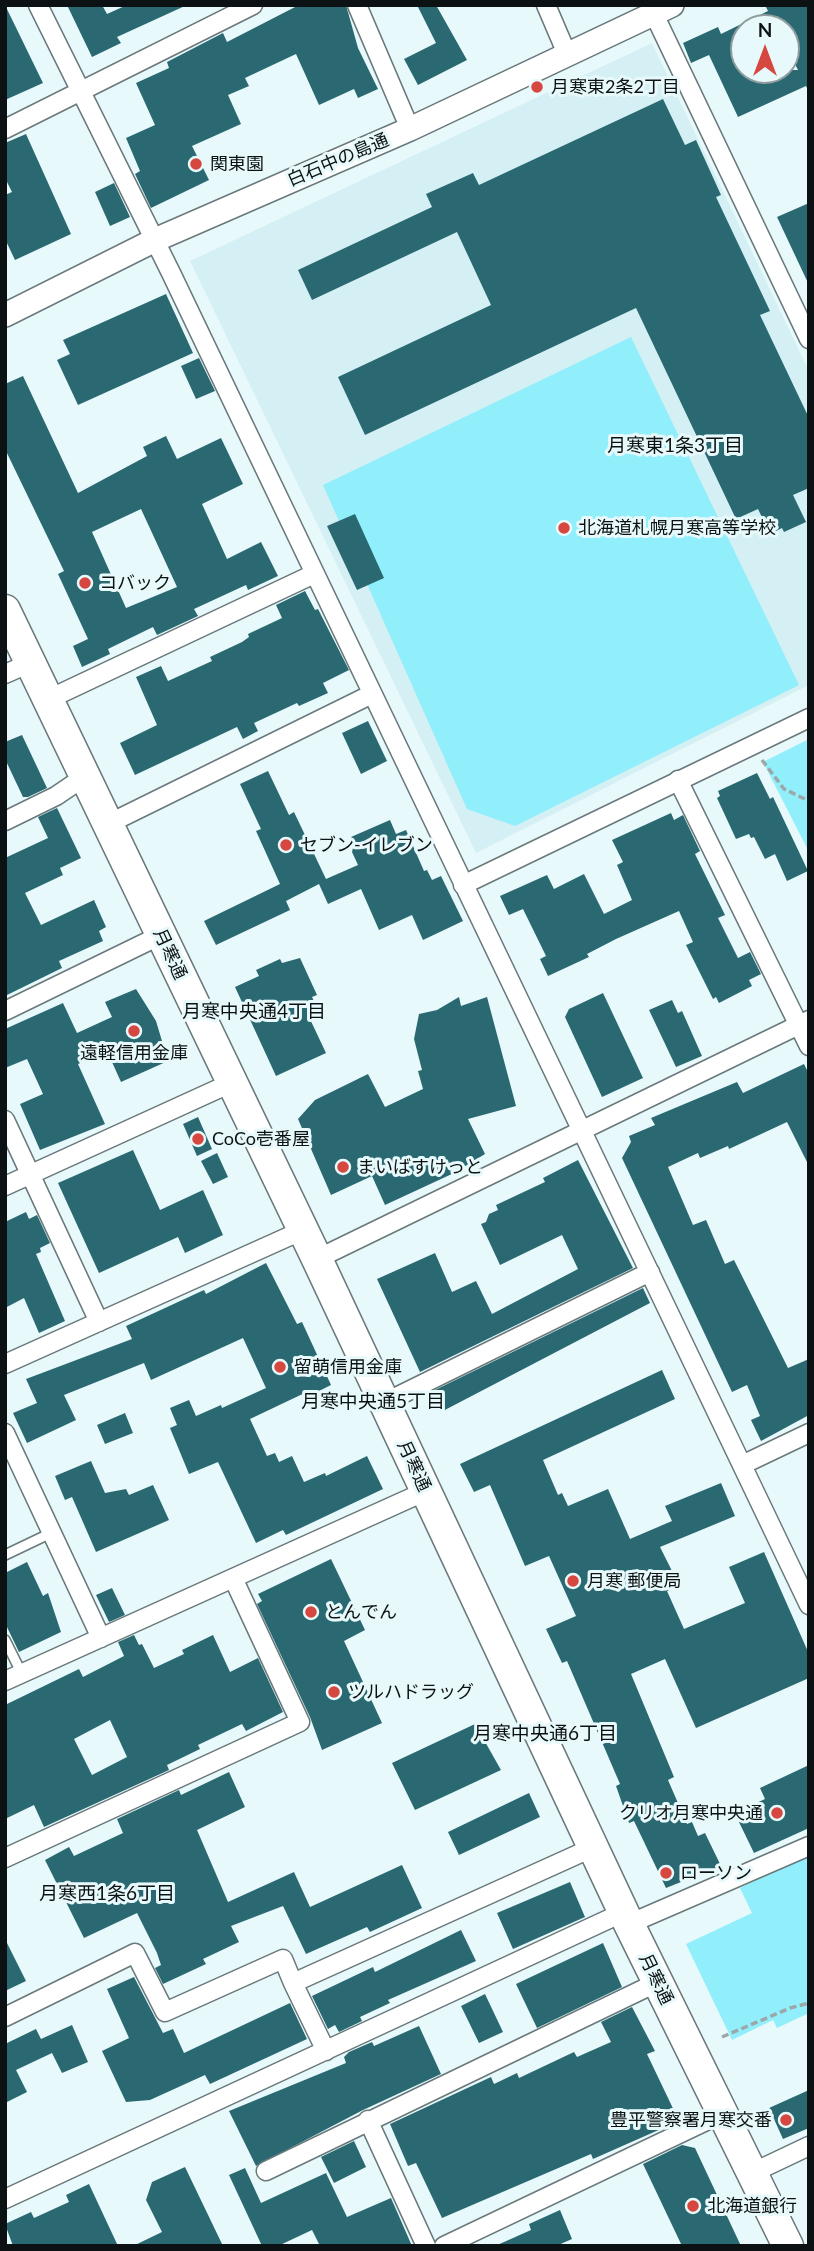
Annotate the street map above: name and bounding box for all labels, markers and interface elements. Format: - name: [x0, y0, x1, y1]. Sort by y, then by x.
- north arrow: [730, 14, 800, 84]
- text: N: [758, 18, 772, 41]
- place label: 月寒東2条2丁目: [551, 76, 680, 98]
- marker: 月寒東2条2丁目: [529, 79, 545, 95]
- street label: 白石中の島通: [284, 129, 392, 191]
- place label: 関東園: [210, 153, 264, 175]
- marker: 関東園: [188, 156, 204, 172]
- district label: 月寒東1条3丁目: [607, 435, 743, 457]
- place label: 北海道札幌月寒高等学校: [578, 517, 776, 539]
- marker: 北海道札幌月寒高等学校: [556, 520, 572, 536]
- place label: コバック: [99, 572, 171, 594]
- marker: コバック: [77, 575, 93, 591]
- place label: セブン-イレブン: [300, 834, 433, 856]
- marker: セブン-イレブン: [278, 837, 294, 853]
- street label: 月寒通: [149, 925, 191, 983]
- district label: 月寒中央通4丁目: [182, 1001, 326, 1023]
- marker: 遠軽信用金庫: [126, 1023, 142, 1039]
- place label: 遠軽信用金庫: [80, 1042, 188, 1064]
- place label: CoCo壱番屋: [212, 1128, 310, 1150]
- marker: CoCo壱番屋: [190, 1131, 206, 1147]
- place label: まいばすけっと: [357, 1156, 483, 1178]
- marker: まいばすけっと: [335, 1159, 351, 1175]
- place label: 留萌信用金庫: [294, 1356, 402, 1378]
- marker: 留萌信用金庫: [272, 1359, 288, 1375]
- district label: 月寒中央通5丁目: [301, 1391, 445, 1413]
- street label: 月寒通: [393, 1437, 435, 1495]
- place label: 月寒 郵便局: [587, 1570, 682, 1592]
- marker: 月寒 郵便局: [565, 1573, 581, 1589]
- place label: とんでん: [325, 1601, 397, 1623]
- marker: とんでん: [303, 1604, 319, 1620]
- place label: ツルハドラッグ: [348, 1681, 474, 1703]
- marker: ツルハドラッグ: [326, 1684, 342, 1700]
- district label: 月寒中央通6丁目: [473, 1723, 617, 1745]
- place label: クリオ月寒中央通: [619, 1802, 763, 1824]
- marker: クリオ月寒中央通: [769, 1805, 785, 1821]
- place label: ローソン: [680, 1862, 752, 1884]
- marker: ローソン: [658, 1865, 674, 1881]
- district label: 月寒西1条6丁目: [39, 1883, 175, 1905]
- street label: 月寒通: [634, 1950, 678, 2008]
- place label: 豊平警察署月寒交番: [610, 2109, 772, 2131]
- marker: 豊平警察署月寒交番: [778, 2112, 794, 2128]
- place label: 北海道銀行: [707, 2195, 797, 2217]
- marker: 北海道銀行: [685, 2198, 701, 2214]

